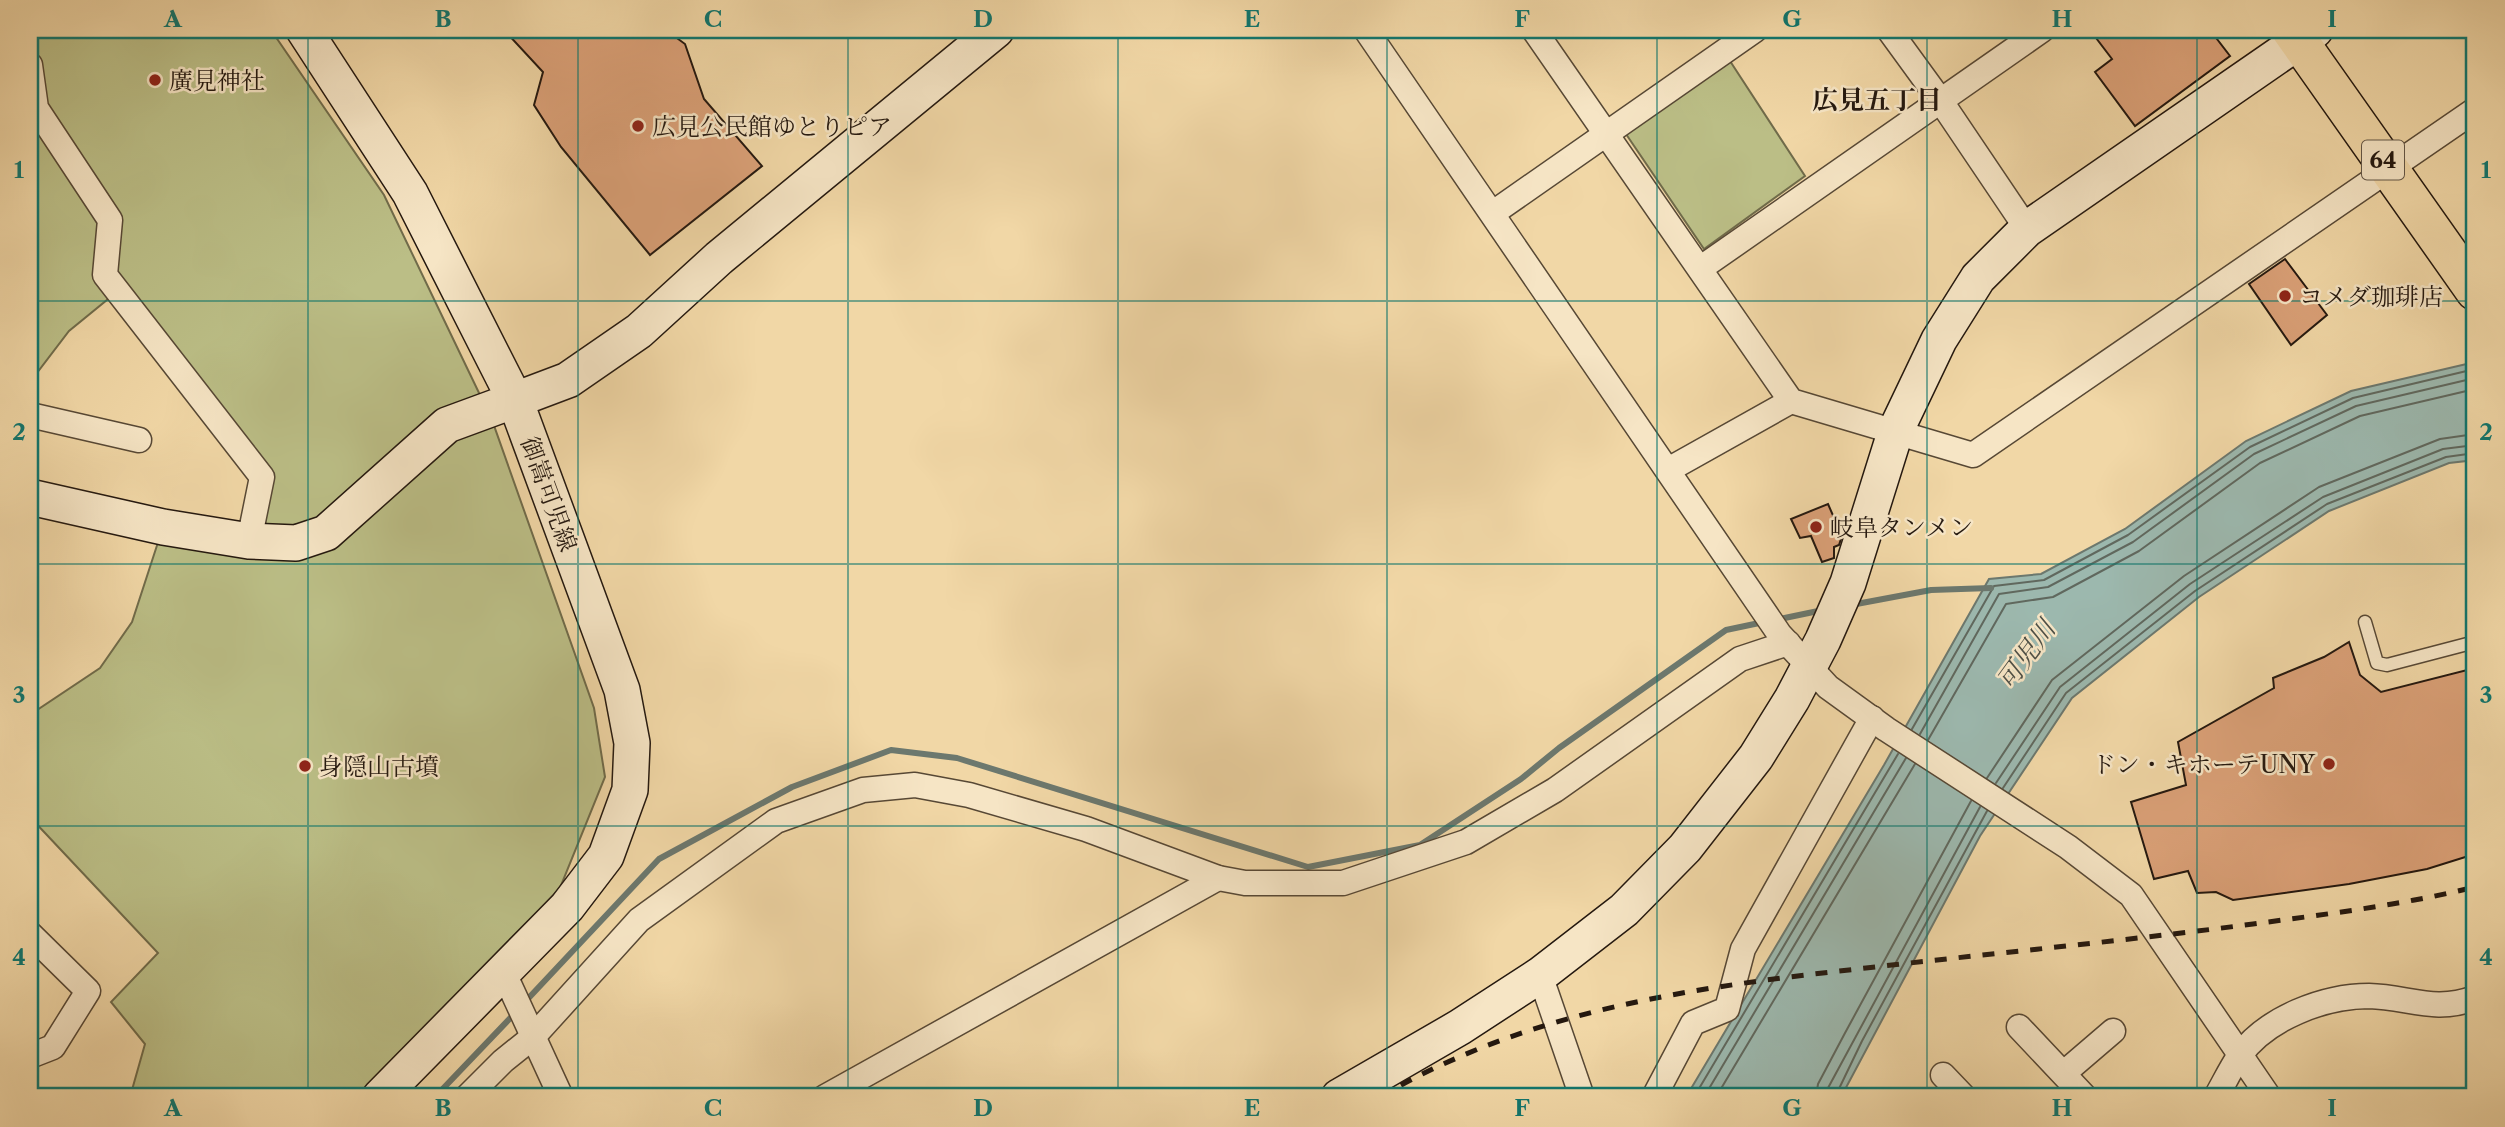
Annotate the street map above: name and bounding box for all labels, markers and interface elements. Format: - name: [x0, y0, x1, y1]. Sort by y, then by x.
- text: A: [163, 5, 183, 33]
- text: B: [434, 5, 452, 33]
- text: C: [704, 5, 722, 33]
- text: D: [973, 5, 993, 33]
- text: E: [1244, 5, 1260, 33]
- text: F: [1514, 5, 1530, 33]
- text: G: [1782, 5, 1802, 33]
- text: H: [2052, 5, 2073, 33]
- text: I: [2327, 5, 2337, 33]
- place label: 廣見神社: [169, 66, 265, 95]
- marker: 廣見神社: [147, 72, 163, 88]
- district label: 広見五丁目: [1812, 84, 1942, 116]
- place label: 広見公民館ゆとりピア: [652, 112, 892, 141]
- marker: 広見公民館ゆとりピア: [630, 118, 646, 134]
- road number: 64: [2362, 140, 2404, 180]
- text: 1: [14, 156, 25, 184]
- text: 1: [2481, 156, 2492, 184]
- place label: コメダ珈琲店: [2299, 282, 2443, 311]
- marker: コメダ珈琲店: [2277, 288, 2293, 304]
- text: 2: [12, 418, 26, 446]
- text: 2: [2479, 418, 2493, 446]
- street label: 御嵩可児線: [515, 433, 583, 555]
- place label: 岐阜タンメン: [1830, 513, 1973, 542]
- marker: 岐阜タンメン: [1808, 519, 1824, 535]
- water label: 可児川: [1990, 612, 2064, 696]
- text: 3: [13, 681, 26, 709]
- text: 3: [2480, 681, 2493, 709]
- place label: ドン・キホーテUNY: [2092, 750, 2316, 779]
- place label: 身隠山古墳: [319, 752, 439, 781]
- marker: ドン・キホーテUNY: [2321, 756, 2337, 772]
- marker: 身隠山古墳: [297, 758, 313, 774]
- text: 4: [12, 943, 26, 971]
- text: 4: [2479, 943, 2493, 971]
- text: A: [163, 1094, 183, 1122]
- text: B: [434, 1094, 452, 1122]
- text: C: [704, 1094, 722, 1122]
- text: D: [973, 1094, 993, 1122]
- text: E: [1244, 1094, 1260, 1122]
- text: F: [1514, 1094, 1530, 1122]
- text: G: [1782, 1094, 1802, 1122]
- text: H: [2052, 1094, 2073, 1122]
- text: I: [2327, 1094, 2337, 1122]

